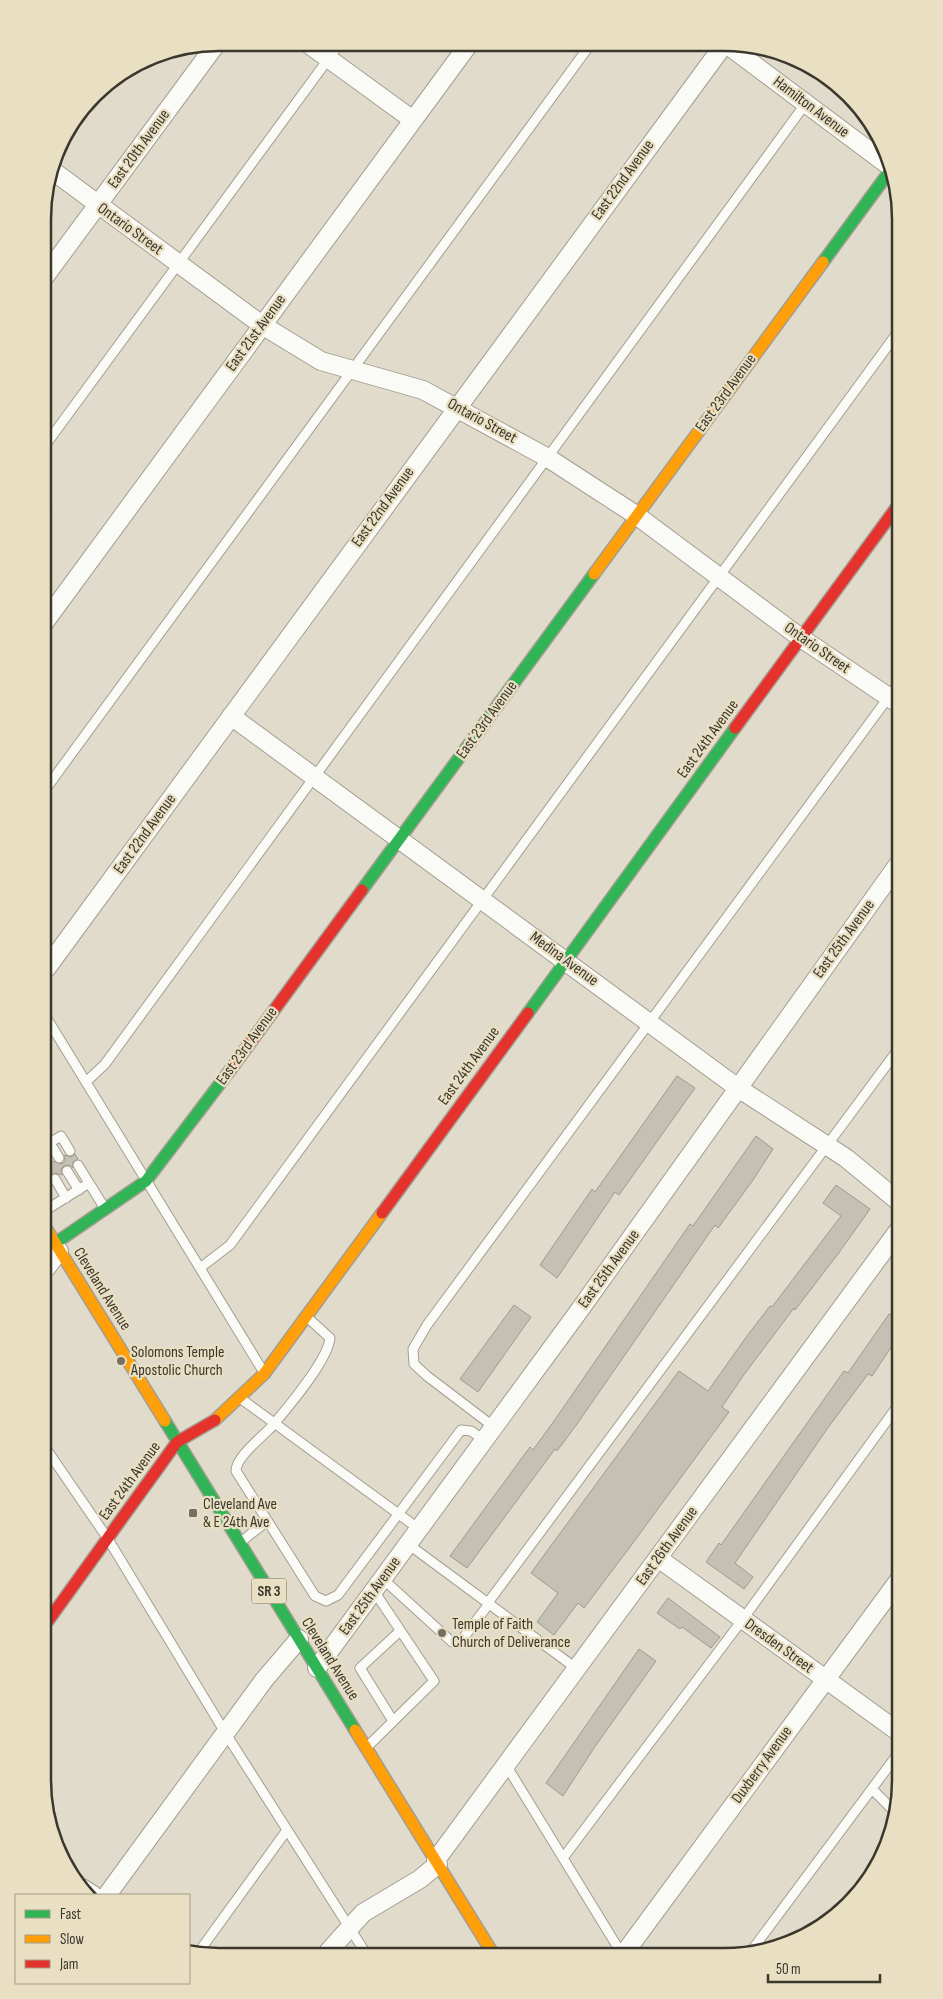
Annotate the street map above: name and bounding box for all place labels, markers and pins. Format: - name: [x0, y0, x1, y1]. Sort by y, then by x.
- place label: Solomons Temple Apostolic Church: [130, 1343, 224, 1380]
- marker: Solomons Temple Apostolic Church: [115, 1355, 127, 1367]
- place label: Cleveland Ave & E 24th Ave: [203, 1495, 277, 1532]
- marker: Cleveland Ave & E 24th Ave: [187, 1507, 199, 1519]
- place label: Temple of Faith Church of Deliverance: [452, 1615, 570, 1652]
- marker: Temple of Faith Church of Deliverance: [436, 1627, 448, 1639]

